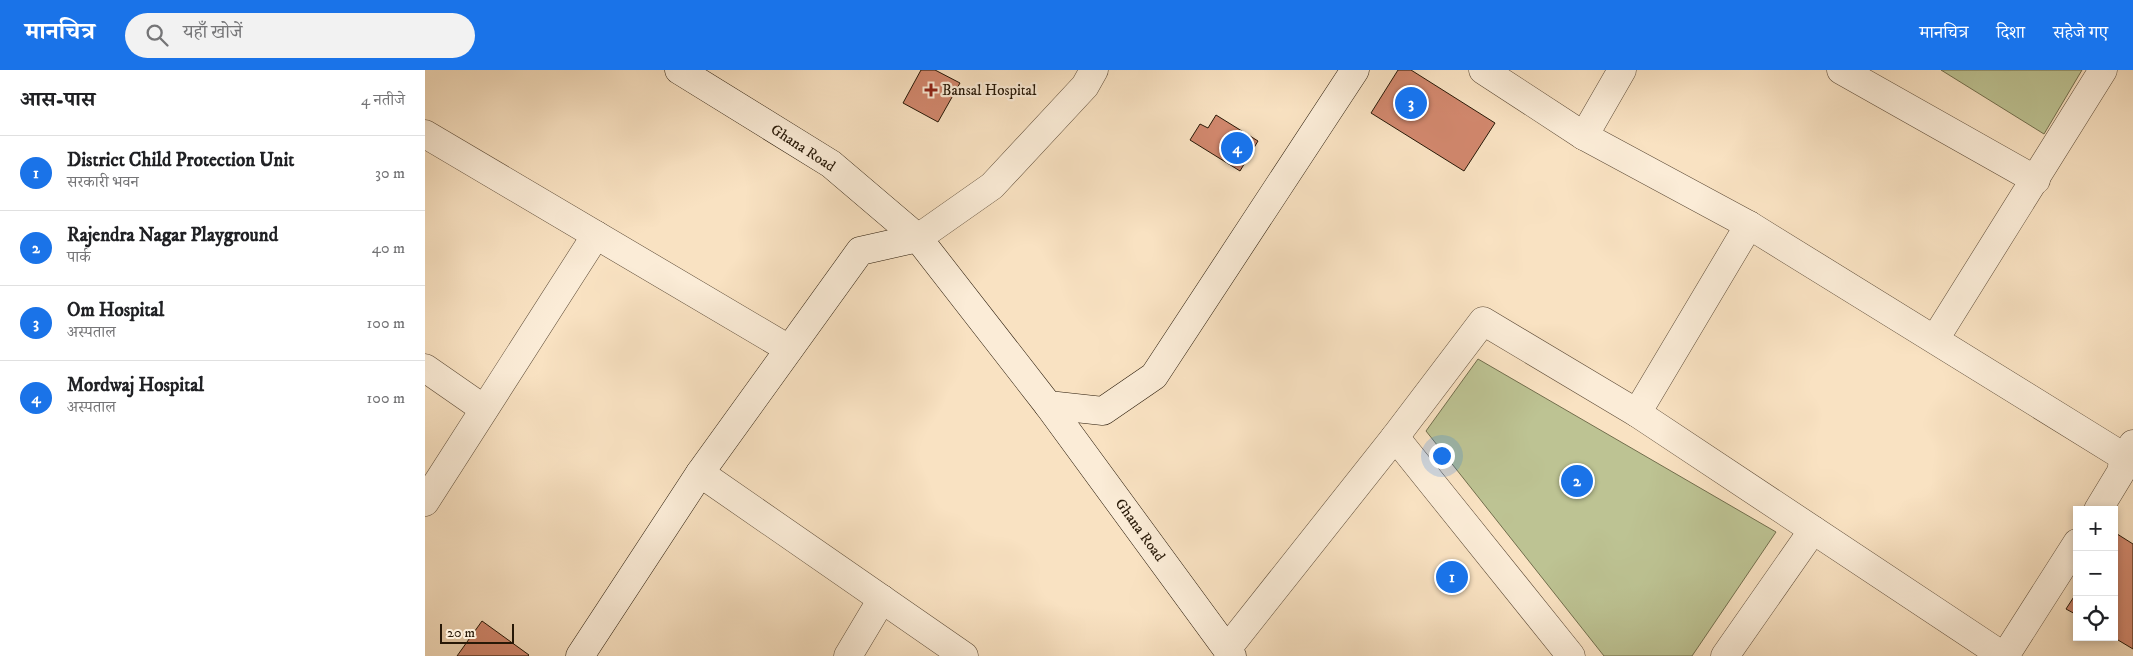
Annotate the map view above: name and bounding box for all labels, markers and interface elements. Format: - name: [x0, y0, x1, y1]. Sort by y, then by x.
- search box: [125, 13, 475, 58]
- text: मानचित्र: [25, 17, 95, 47]
- icon: search: [143, 21, 171, 49]
- text: यहाँ खोजें: [183, 21, 243, 44]
- text: मानचित्र: [1920, 22, 1968, 44]
- text: दिशा: [1996, 22, 2025, 44]
- text: सहेजे गए: [2053, 22, 2108, 44]
- place label: Bansal Hospital: [942, 81, 1037, 100]
- marker: Bansal Hospital: [924, 83, 938, 97]
- pin: 3: [1395, 84, 1427, 122]
- text: आस-पास: [20, 87, 95, 113]
- text: 4 नतीजे: [361, 90, 405, 110]
- street label: Ghana Road: [767, 120, 839, 176]
- pin: 4: [1221, 129, 1253, 167]
- text: District Child Protection Unit: [67, 149, 294, 172]
- text: 1: [33, 163, 39, 183]
- text: 30 m: [375, 163, 405, 183]
- text: सरकारी भवन: [67, 172, 139, 192]
- text: Rajendra Nagar Playground: [67, 224, 278, 247]
- text: 2: [32, 238, 40, 258]
- text: 40 m: [372, 238, 405, 258]
- text: पार्क: [67, 247, 91, 267]
- text: Om Hospital: [67, 299, 164, 322]
- text: 3: [33, 313, 39, 333]
- text: 100 m: [367, 313, 405, 333]
- text: अस्पताल: [67, 322, 116, 342]
- text: Mordwaj Hospital: [67, 374, 204, 397]
- text: 4: [31, 388, 41, 408]
- text: 100 m: [367, 388, 405, 408]
- text: अस्पताल: [67, 397, 116, 417]
- your location: [1429, 443, 1455, 469]
- pin: 2: [1561, 462, 1593, 500]
- street label: Ghana Road: [1111, 495, 1170, 566]
- map controls: [2073, 506, 2118, 641]
- button: +: [2073, 506, 2118, 551]
- button: −: [2073, 551, 2118, 596]
- pin: 1: [1436, 558, 1468, 596]
- button: locate: [2073, 596, 2118, 641]
- scale bar: [440, 621, 514, 644]
- text: 20 m: [447, 624, 475, 642]

